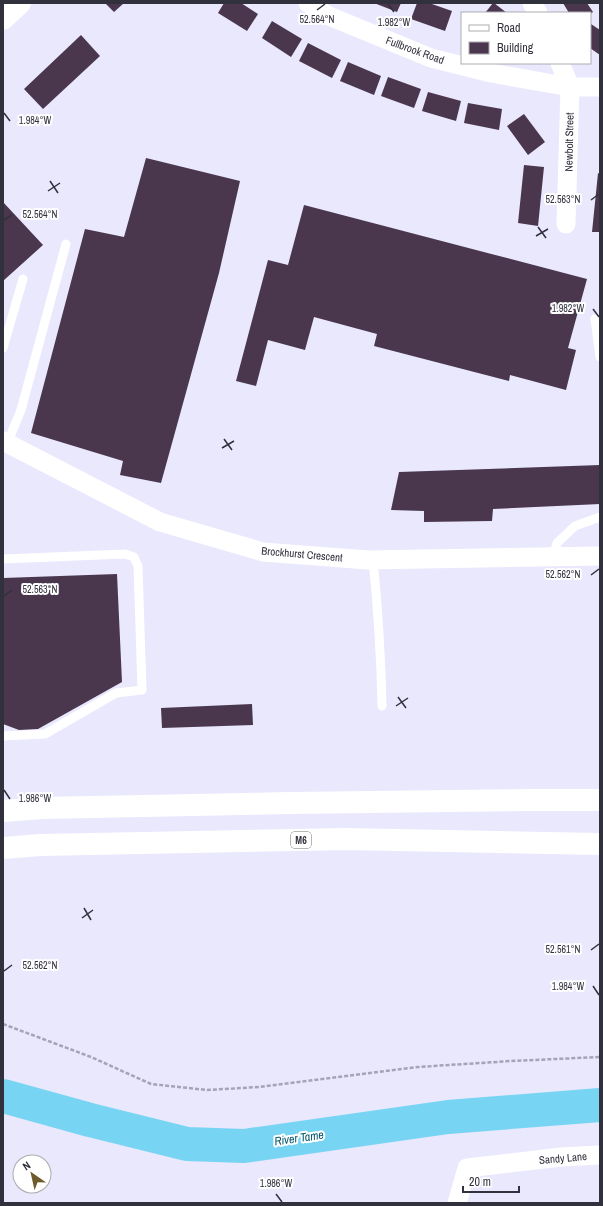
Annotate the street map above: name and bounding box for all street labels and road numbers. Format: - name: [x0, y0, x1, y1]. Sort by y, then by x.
- street label: Fullbrook Road: [384, 33, 446, 67]
- street label: Newbolt Street: [561, 112, 577, 172]
- street label: Brockhurst Crescent: [261, 543, 344, 565]
- road number: M6: [291, 832, 311, 848]
- street label: Sandy Lane: [538, 1149, 588, 1167]

